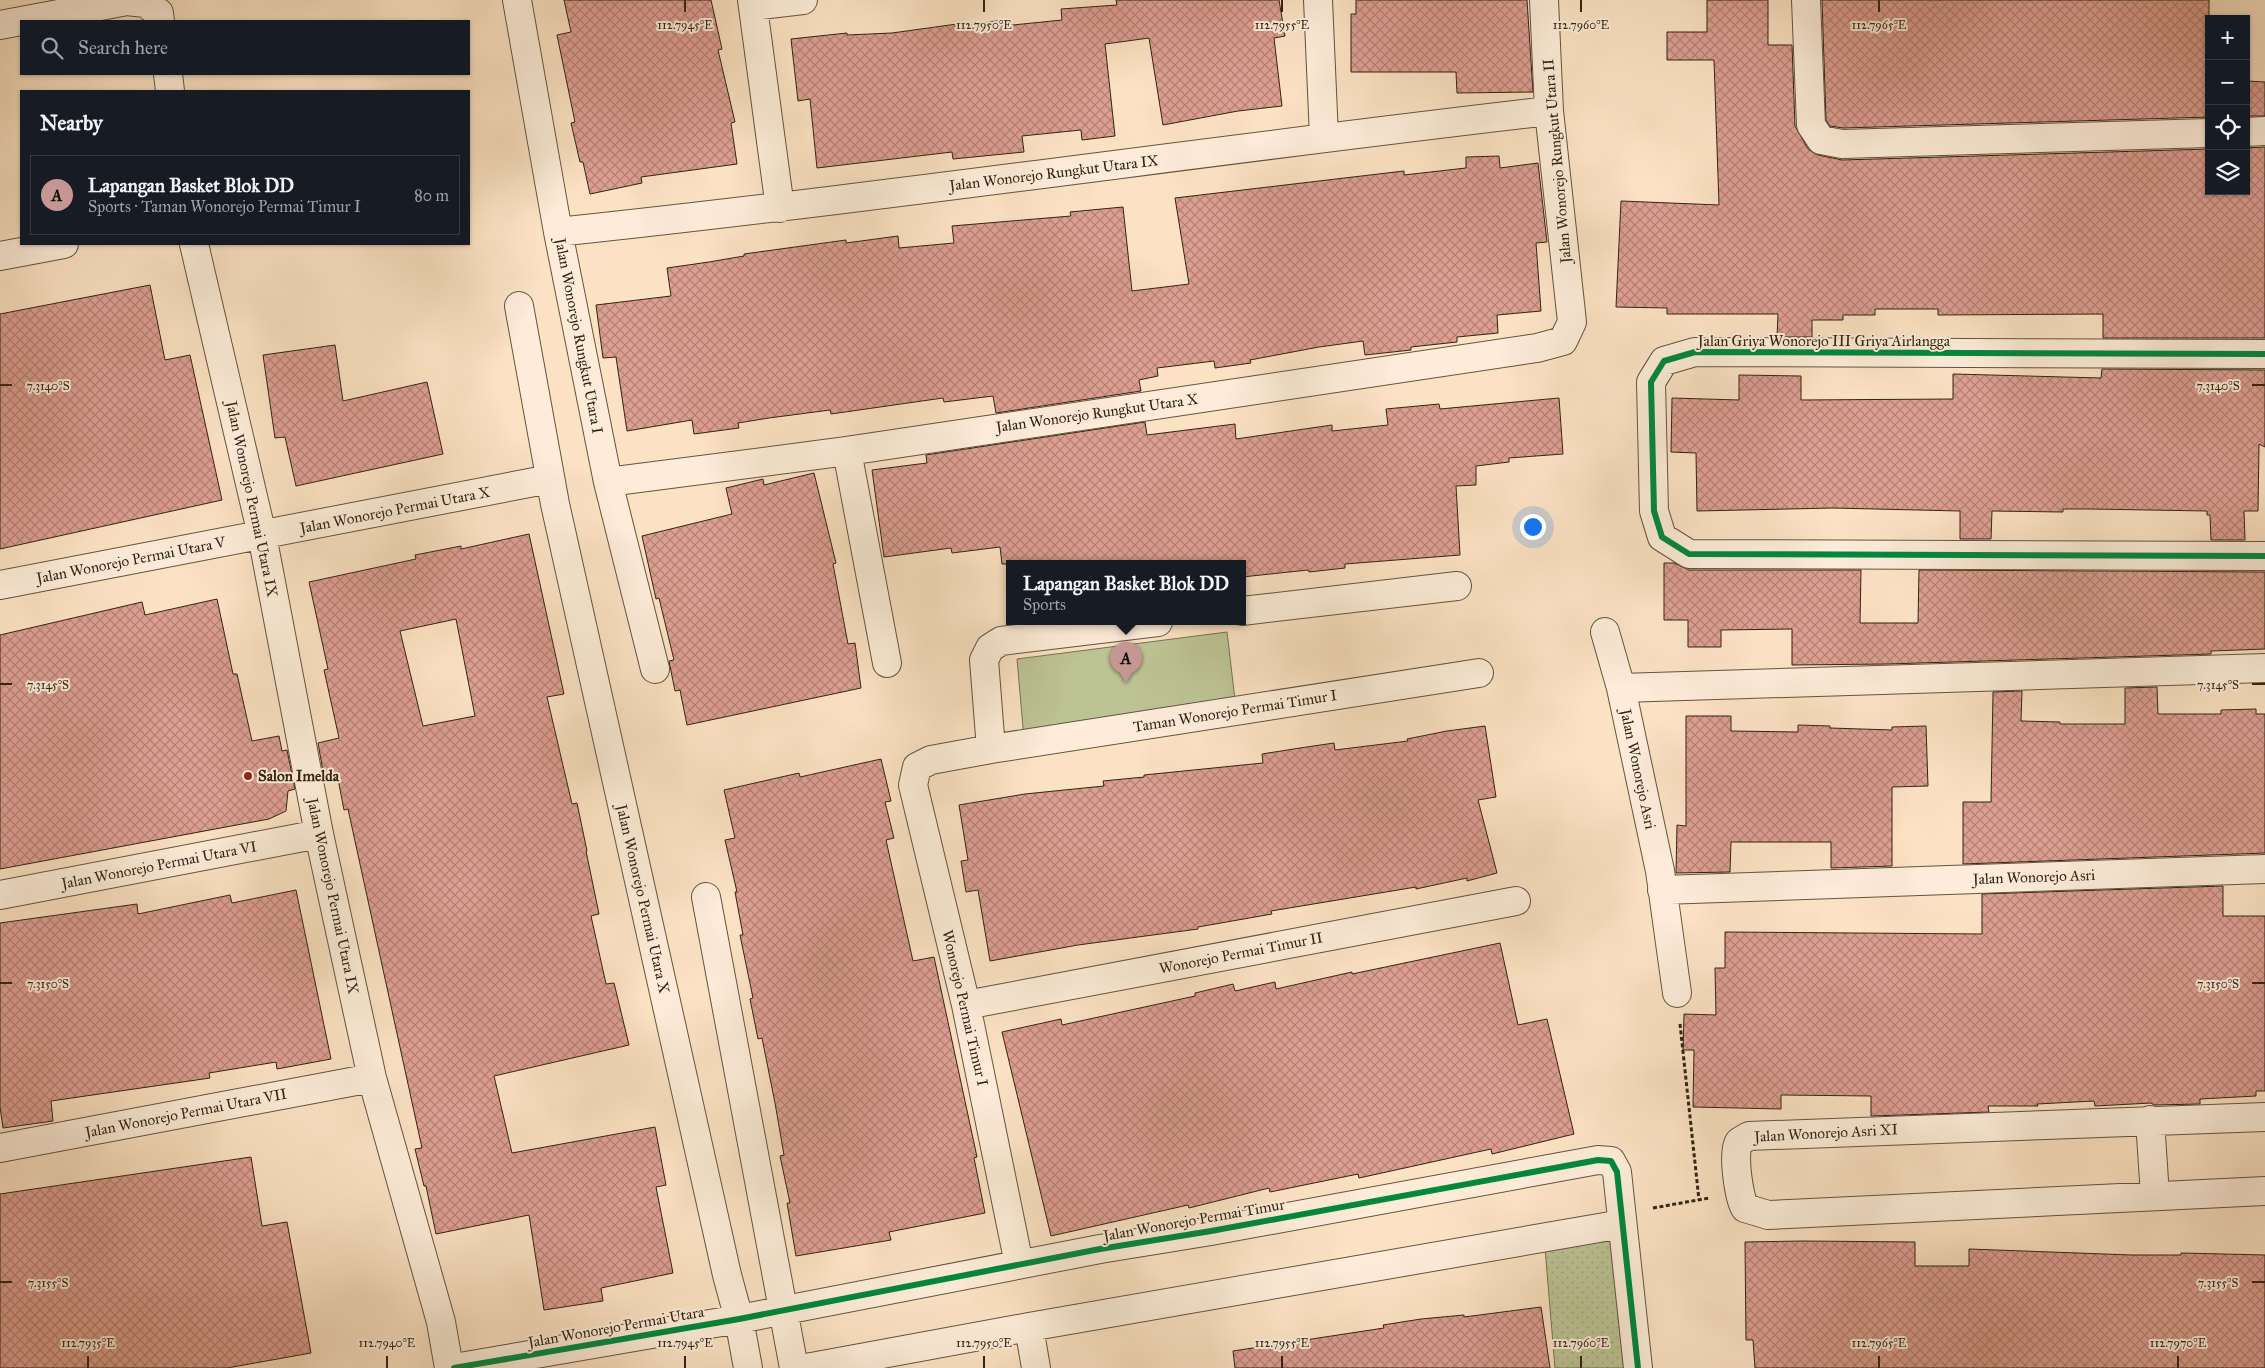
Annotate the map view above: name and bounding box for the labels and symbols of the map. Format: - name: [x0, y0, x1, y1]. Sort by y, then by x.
- text: 112.7945°E: [657, 18, 713, 32]
- text: 112.7950°E: [956, 18, 1012, 32]
- text: 112.7955°E: [1255, 18, 1310, 32]
- text: 112.7960°E: [1553, 18, 1610, 32]
- text: 112.7965°E: [1852, 18, 1907, 32]
- street label: Jalan Wonorejo Rungkut Utara II: [1539, 58, 1576, 266]
- street label: Jalan Wonorejo Rungkut Utara IX: [946, 151, 1160, 196]
- street label: Jalan Wonorejo Rungkut Utara I: [550, 235, 607, 436]
- street label: Jalan Griya Wonorejo III Griya Airlangga: [1696, 332, 1951, 351]
- text: 7.3140°S: [26, 379, 70, 393]
- text: 7.3140°S: [2196, 379, 2240, 393]
- street label: Jalan Wonorejo Rungkut Utara X: [993, 390, 1200, 437]
- street label: Jalan Wonorejo Permai Utara IX: [221, 397, 282, 599]
- street label: Jalan Wonorejo Permai Utara X: [296, 483, 492, 539]
- your location: [1520, 514, 1546, 540]
- street label: Jalan Wonorejo Permai Utara V: [33, 533, 228, 589]
- pin: A: [1110, 642, 1142, 683]
- text: 7.3145°S: [27, 678, 69, 692]
- text: 7.3145°S: [2197, 678, 2239, 692]
- street label: Taman Wonorejo Permai Timur I: [1132, 686, 1338, 736]
- street label: Jalan Wonorejo Asri: [1615, 705, 1660, 831]
- place label: Salon Imelda: [258, 767, 340, 785]
- marker: Salon Imelda: [242, 770, 254, 782]
- street label: Jalan Wonorejo Permai Utara IX: [302, 794, 363, 996]
- street label: Jalan Wonorejo Permai Utara X: [611, 801, 674, 996]
- street label: Jalan Wonorejo Permai Utara VI: [58, 837, 258, 894]
- street label: Jalan Wonorejo Asri: [1970, 866, 2096, 889]
- street label: Wonorejo Permai Timur I: [938, 928, 992, 1088]
- street label: Wonorejo Permai Timur II: [1158, 928, 1324, 978]
- text: 7.3150°S: [27, 977, 69, 991]
- text: 7.3150°S: [2197, 977, 2239, 991]
- street label: Jalan Wonorejo Permai Utara VII: [82, 1085, 289, 1143]
- street label: Jalan Wonorejo Asri XI: [1752, 1120, 1898, 1147]
- street label: Jalan Wonorejo Permai Timur: [1100, 1195, 1287, 1246]
- text: 7.3155°S: [28, 1276, 68, 1290]
- text: 7.3155°S: [2198, 1276, 2238, 1290]
- street label: Jalan Wonorejo Permai Utara: [525, 1303, 706, 1353]
- text: 112.7935°E: [61, 1336, 115, 1350]
- text: 112.7940°E: [359, 1336, 416, 1350]
- text: 112.7945°E: [657, 1336, 713, 1350]
- text: 112.7950°E: [956, 1336, 1012, 1350]
- text: 112.7955°E: [1255, 1336, 1310, 1350]
- text: 112.7960°E: [1553, 1336, 1610, 1350]
- text: 112.7965°E: [1852, 1336, 1907, 1350]
- text: 112.7970°E: [2150, 1336, 2207, 1350]

